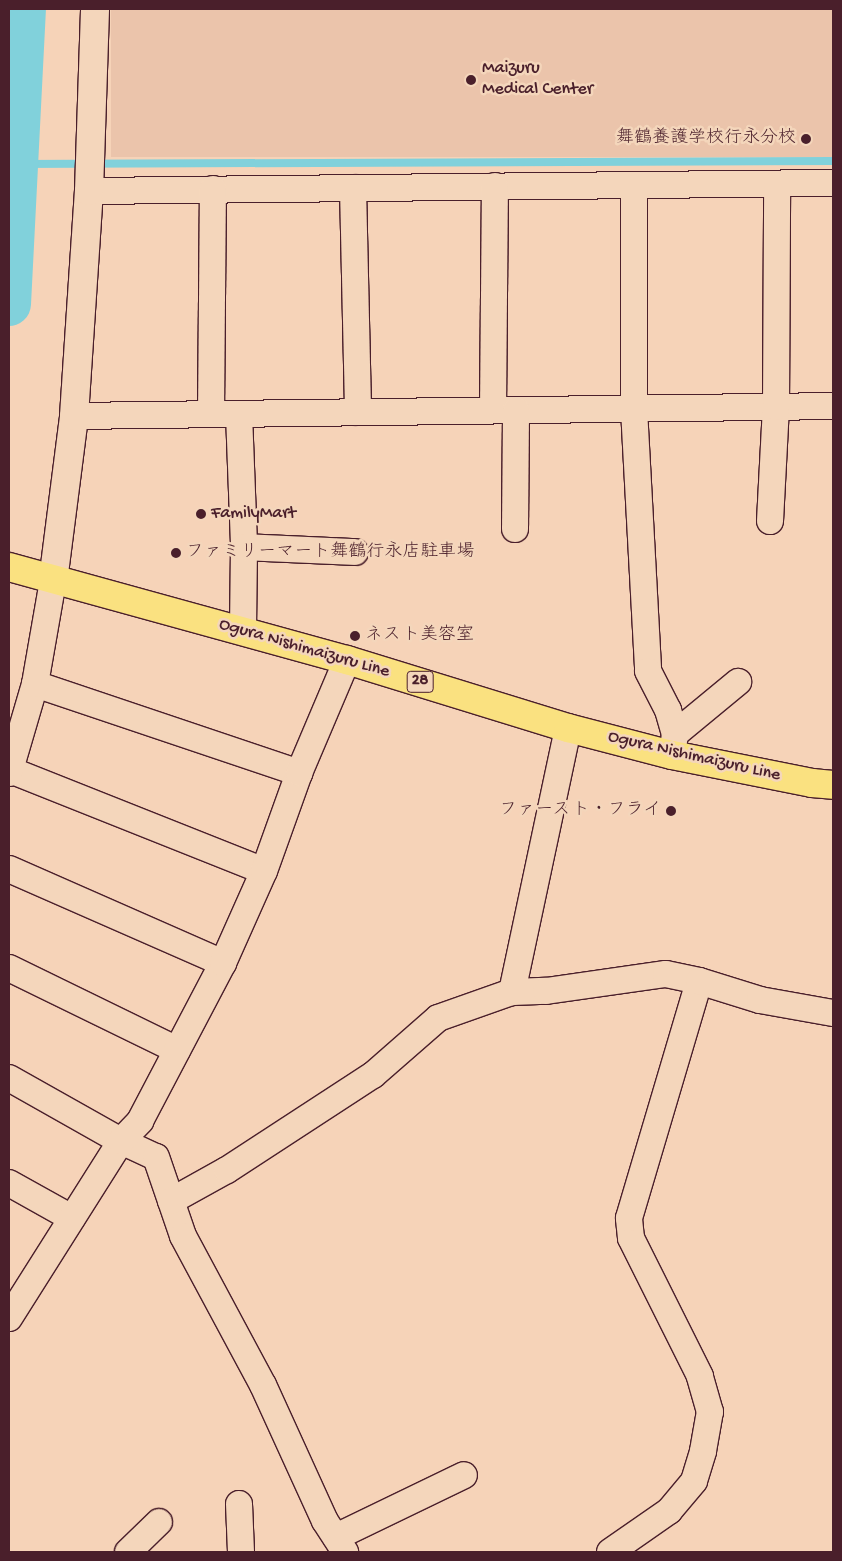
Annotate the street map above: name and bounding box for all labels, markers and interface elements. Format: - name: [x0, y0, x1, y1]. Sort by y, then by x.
- place label: Maizuru Medical Center: [482, 59, 593, 102]
- marker: Maizuru Medical Center: [464, 73, 478, 87]
- place label: 舞鶴養護学校行永分校: [616, 128, 796, 150]
- marker: 舞鶴養護学校行永分校: [800, 133, 812, 145]
- place label: FamilyMart: [211, 503, 296, 525]
- marker: FamilyMart: [195, 508, 207, 520]
- place label: ファミリーマート舞鶴行永店駐車場: [186, 542, 474, 564]
- marker: ファミリーマート舞鶴行永店駐車場: [170, 547, 182, 559]
- street label: Ogura Nishimaizuru Line: [216, 614, 392, 684]
- place label: ネスト美容室: [365, 625, 473, 647]
- marker: ネスト美容室: [349, 630, 361, 642]
- road number: 28: [406, 669, 434, 696]
- street label: Ogura Nishimaizuru Line: [606, 727, 782, 787]
- place label: ファースト・フライ: [499, 800, 661, 822]
- marker: ファースト・フライ: [665, 805, 677, 817]

